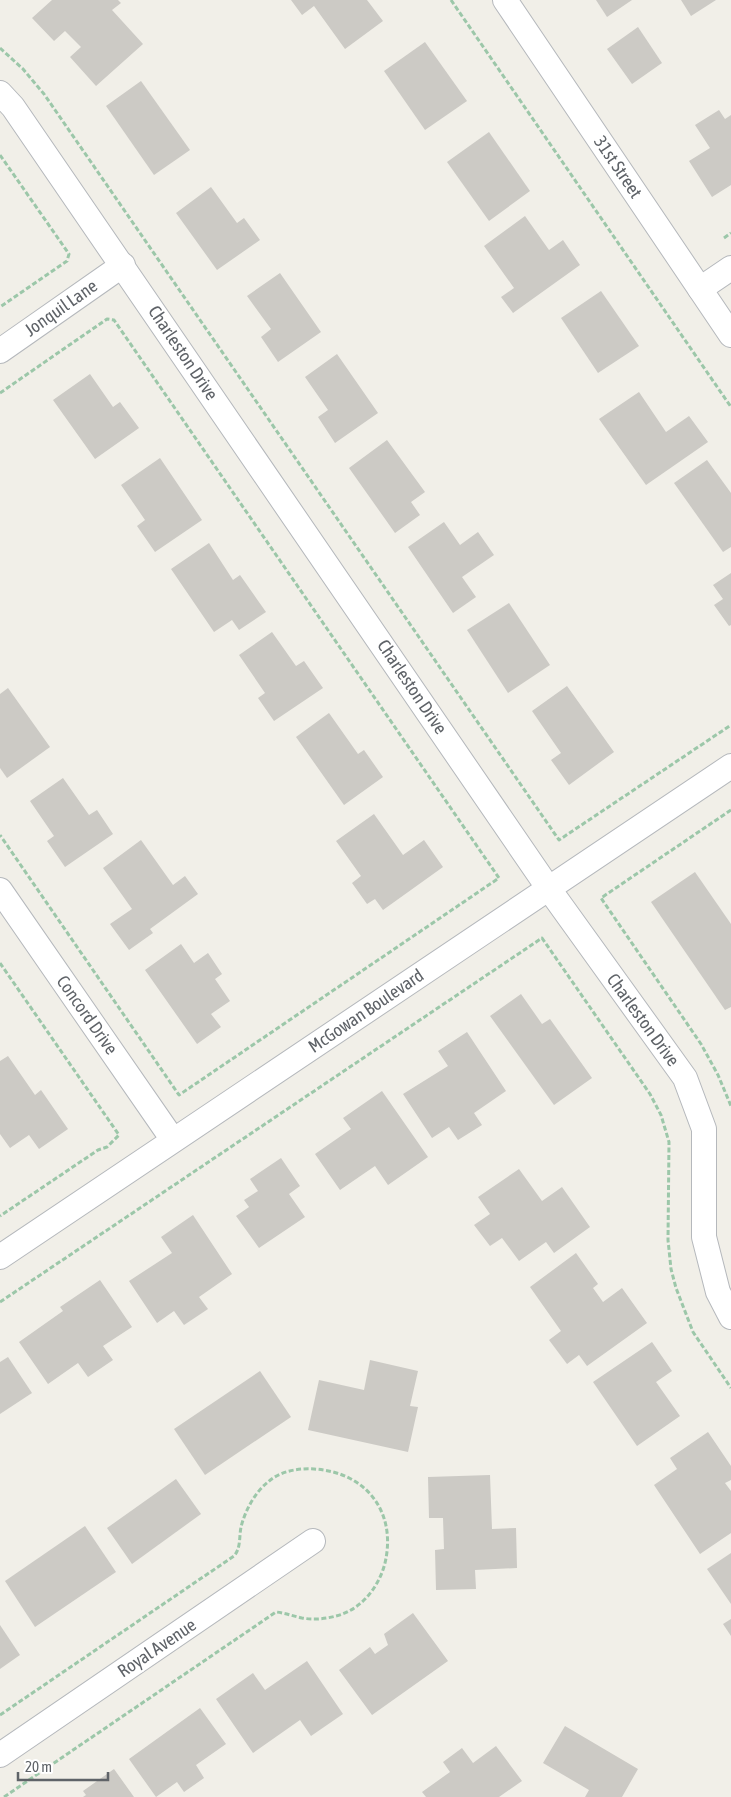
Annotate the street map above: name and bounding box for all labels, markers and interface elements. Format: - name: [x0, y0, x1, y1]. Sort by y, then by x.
- street label: 31st Street: [590, 132, 647, 202]
- street label: Jonquil Lane: [20, 275, 101, 340]
- street label: Charleston Drive: [144, 302, 223, 404]
- street label: Charleston Drive: [373, 636, 452, 738]
- street label: McGowan Boulevard: [304, 964, 427, 1057]
- street label: Charleston Drive: [603, 969, 684, 1070]
- street label: Concord Drive: [53, 971, 122, 1058]
- street label: Royal Avenue: [114, 1614, 200, 1681]
- scale bar: [18, 1750, 108, 1782]
- text: 20 m: [25, 1758, 52, 1775]

